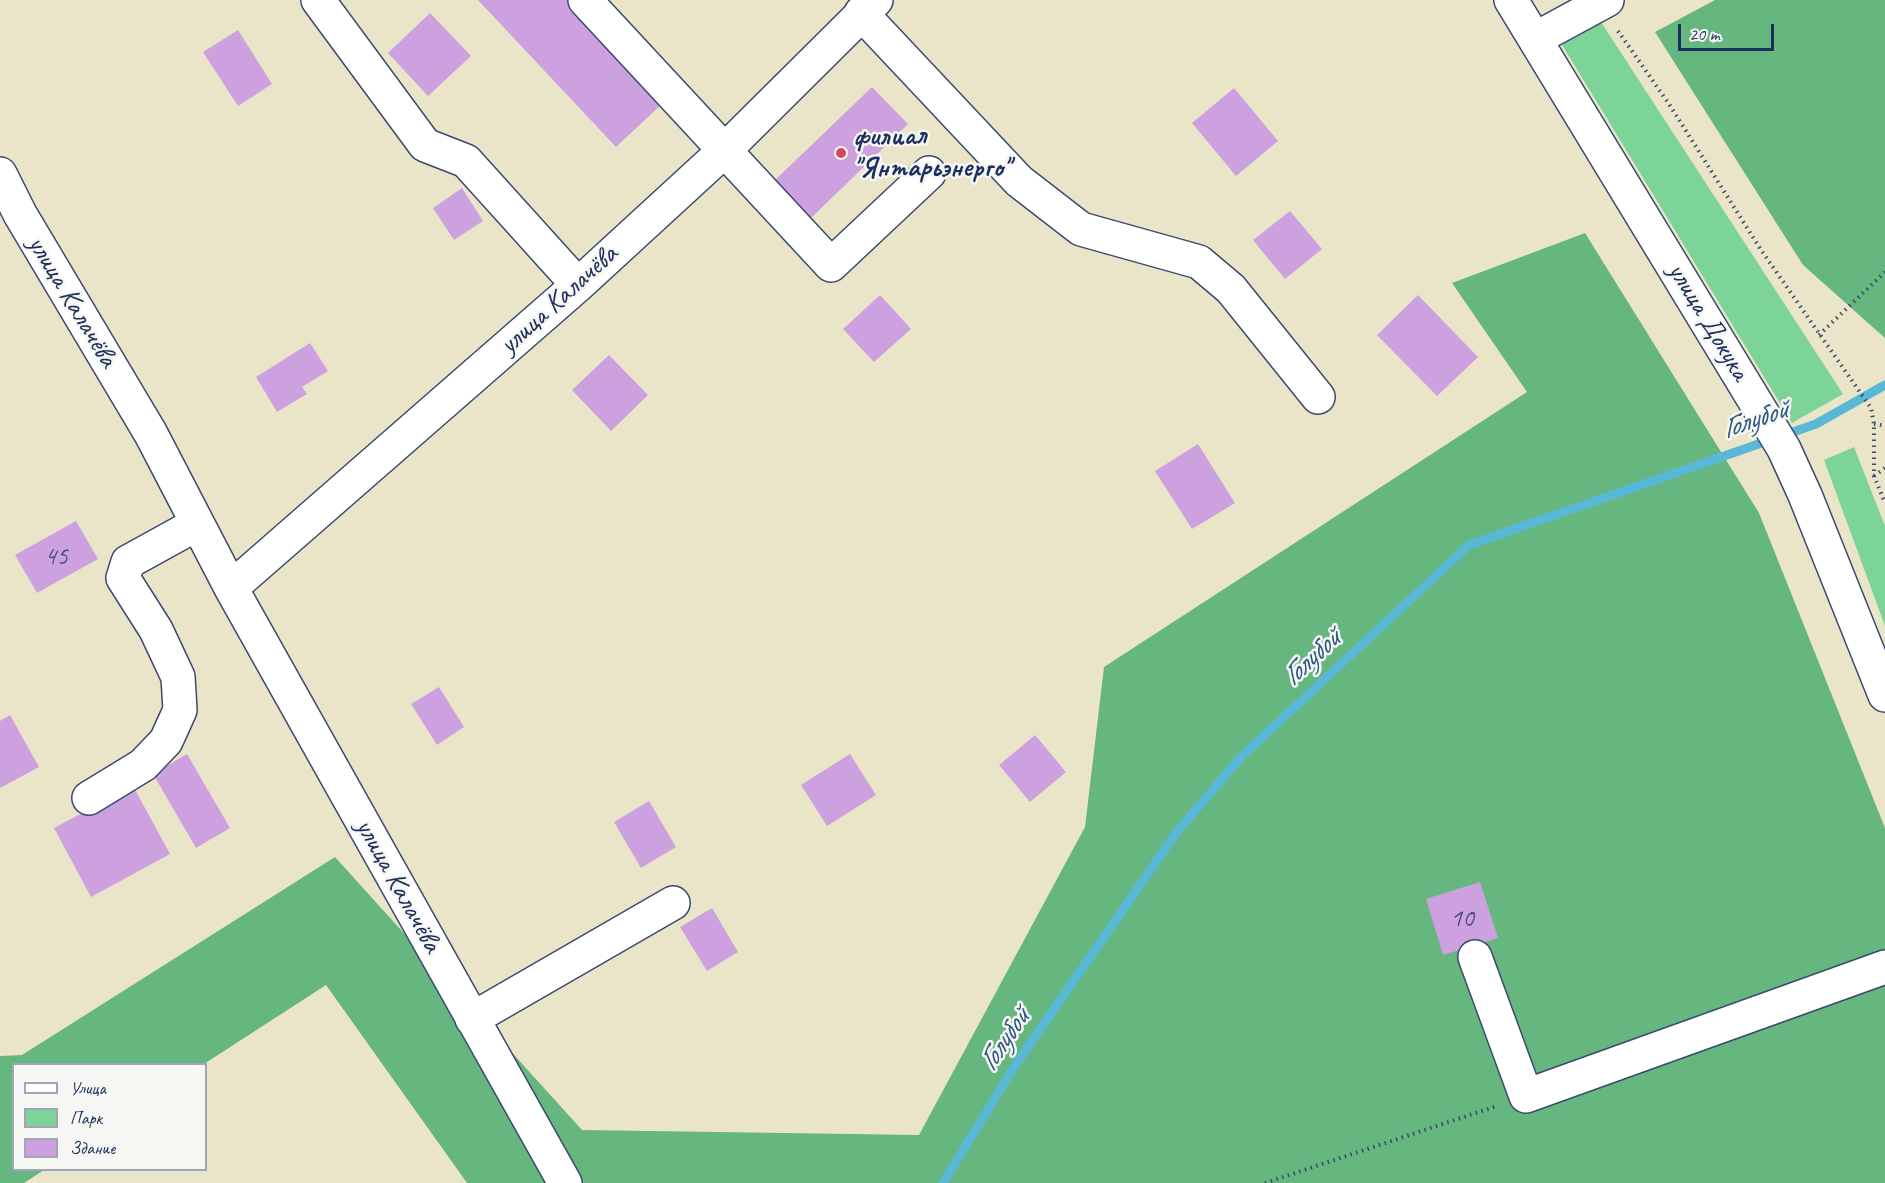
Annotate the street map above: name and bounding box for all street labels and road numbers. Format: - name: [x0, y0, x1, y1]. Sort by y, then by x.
- street label: улица Калачёва: [20, 230, 124, 374]
- street label: улица Калачёва: [493, 238, 625, 362]
- street label: улица Докука: [1660, 257, 1756, 387]
- street label: улица Калачёва: [348, 813, 448, 959]

